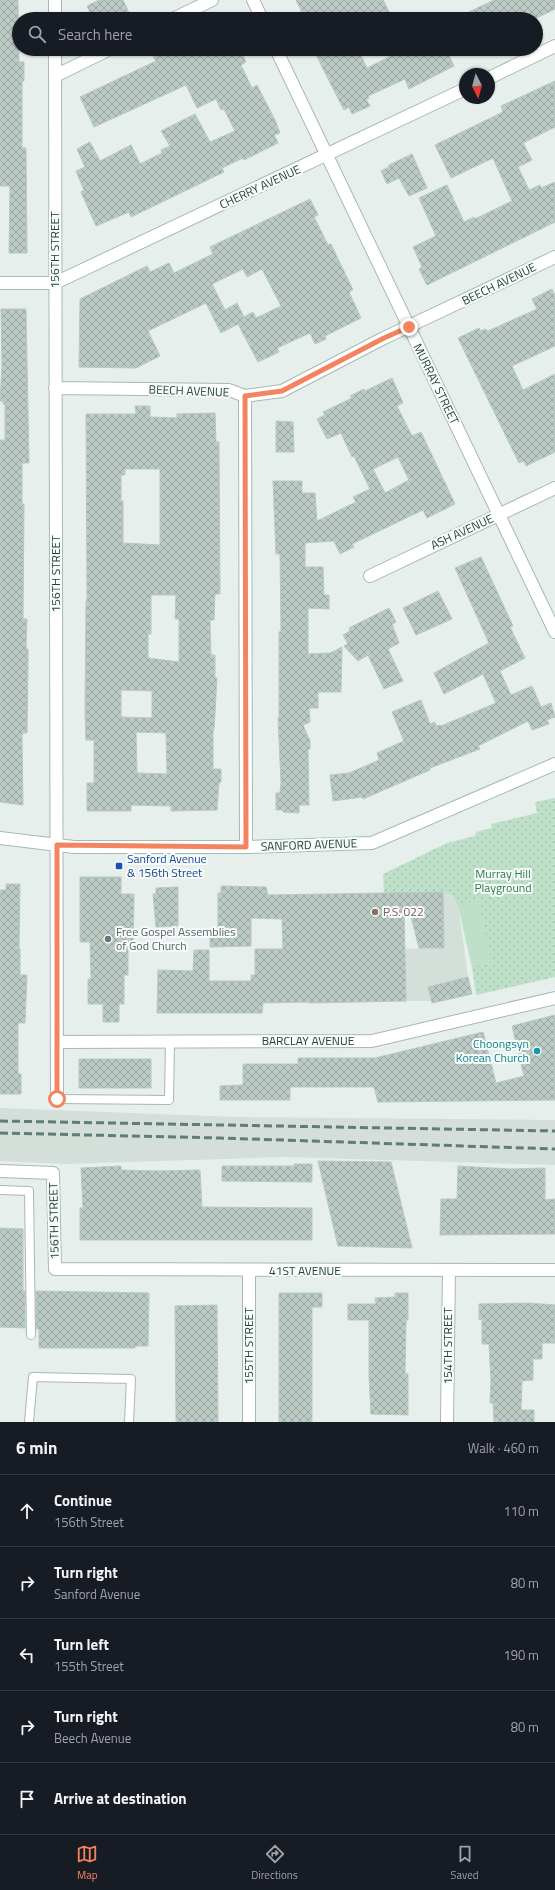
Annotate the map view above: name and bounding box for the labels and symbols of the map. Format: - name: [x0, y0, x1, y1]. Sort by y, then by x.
- north arrow: [459, 68, 495, 104]
- street label: CHERRY AVENUE: [216, 159, 304, 214]
- street label: 156TH STREET: [45, 211, 64, 289]
- street label: BEECH AVENUE: [458, 257, 540, 310]
- route end: [400, 318, 418, 336]
- street label: MURRAY STREET: [409, 340, 465, 428]
- street label: BEECH AVENUE: [148, 380, 230, 401]
- street label: ASH AVENUE: [427, 509, 497, 554]
- street label: 156TH STREET: [46, 535, 65, 613]
- street label: SANFORD AVENUE: [260, 833, 358, 856]
- place label: Sanford Avenue & 156th Street: [127, 849, 207, 882]
- marker: Sanford Avenue & 156th Street: [114, 861, 124, 871]
- park label: Murray Hill Playground: [474, 864, 532, 897]
- place label: P.S. 022: [383, 902, 424, 921]
- marker: P.S. 022: [370, 907, 380, 917]
- place label: Free Gospel Assemblies of God Church: [116, 922, 236, 955]
- marker: Free Gospel Assemblies of God Church: [103, 934, 113, 944]
- street label: BARCLAY AVENUE: [262, 1031, 355, 1050]
- place label: Choongsyn Korean Church: [456, 1034, 529, 1067]
- marker: Choongsyn Korean Church: [532, 1046, 542, 1056]
- route start: [48, 1090, 66, 1108]
- street label: 156TH STREET: [43, 1182, 64, 1260]
- street label: 41ST AVENUE: [269, 1261, 341, 1280]
- street label: 155TH STREET: [239, 1307, 258, 1385]
- street label: 154TH STREET: [438, 1307, 457, 1385]

